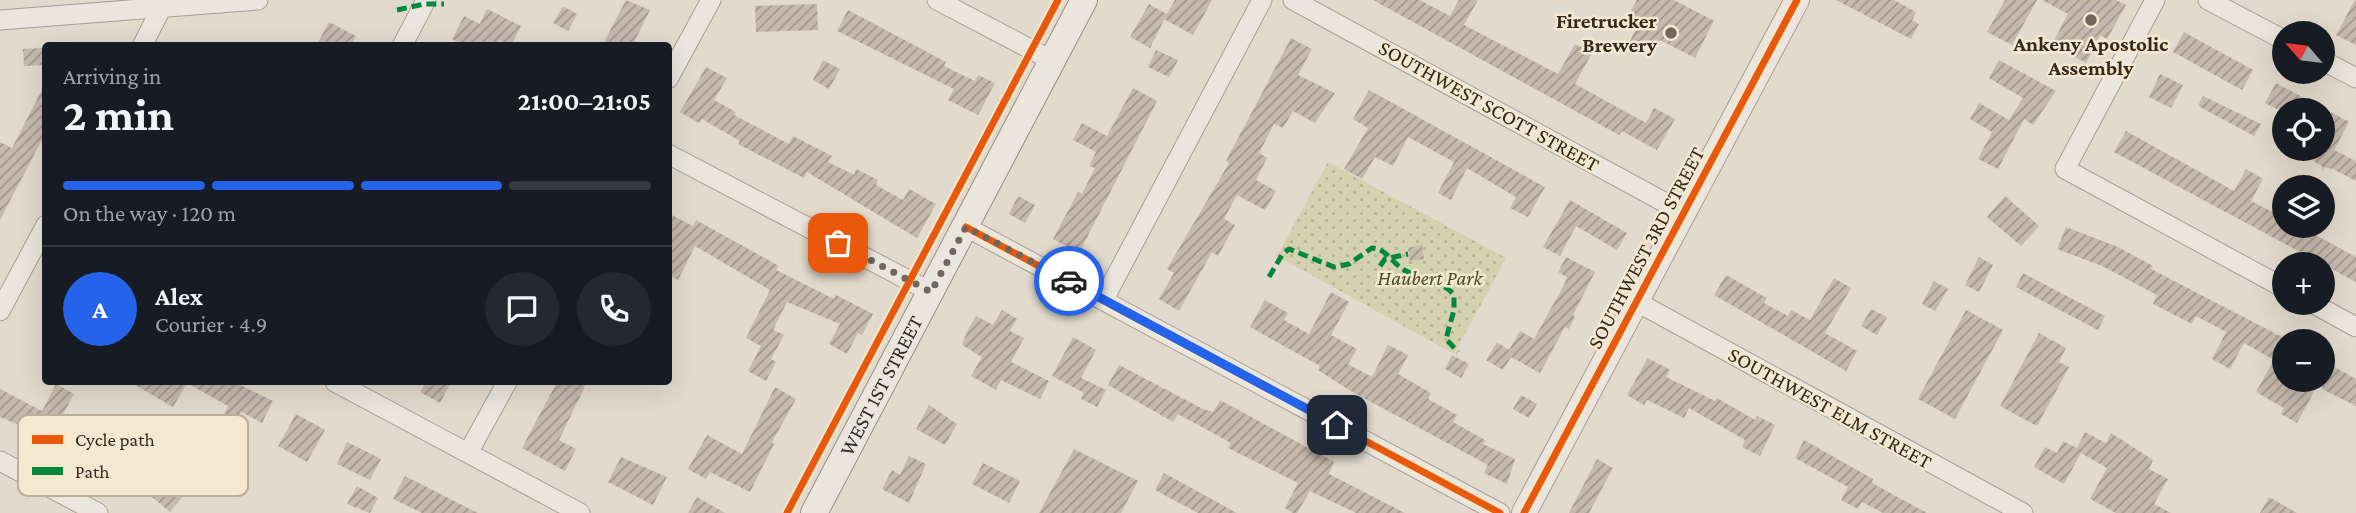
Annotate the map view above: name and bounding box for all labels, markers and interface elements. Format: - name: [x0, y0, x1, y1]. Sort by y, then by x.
- place label: Firetrucker Brewery: [1556, 9, 1658, 57]
- marker: Ankeny Apostolic Assembly: [2083, 12, 2099, 28]
- north arrow: [2272, 21, 2334, 84]
- map controls: [2272, 21, 2335, 392]
- marker: Firetrucker Brewery: [1663, 25, 1679, 41]
- place label: Ankeny Apostolic Assembly: [2012, 32, 2169, 80]
- street label: SOUTHWEST SCOTT STREET: [1375, 35, 1604, 177]
- text: Arriving in: [63, 63, 161, 89]
- text: 21:00–21:05: [518, 87, 651, 116]
- text: 2 min: [63, 89, 174, 140]
- button: locate: [2272, 98, 2335, 161]
- street label: SOUTHWEST 3RD STREET: [1583, 143, 1710, 353]
- button: layers: [2272, 175, 2335, 238]
- text: On the way · 120 m: [63, 200, 236, 226]
- pin: [808, 213, 868, 273]
- icon: bag: [819, 224, 857, 262]
- courier: [1034, 246, 1104, 316]
- button: +: [2272, 252, 2335, 315]
- icon: car: [1050, 262, 1088, 300]
- park label: Haubert Park: [1377, 266, 1483, 290]
- button: chat: [485, 272, 559, 346]
- button: phone: [577, 272, 651, 346]
- text: Alex: [155, 282, 203, 311]
- text: A: [92, 295, 108, 324]
- text: Courier · 4.9: [155, 311, 267, 337]
- street label: WEST 1ST STREET: [834, 311, 928, 460]
- button: −: [2272, 329, 2335, 392]
- street label: SOUTHWEST ELM STREET: [1724, 342, 1936, 474]
- pin: [1307, 395, 1367, 455]
- icon: home: [1318, 406, 1356, 444]
- legend: [18, 415, 248, 496]
- text: Cycle path: [75, 429, 155, 450]
- text: Path: [75, 461, 110, 482]

